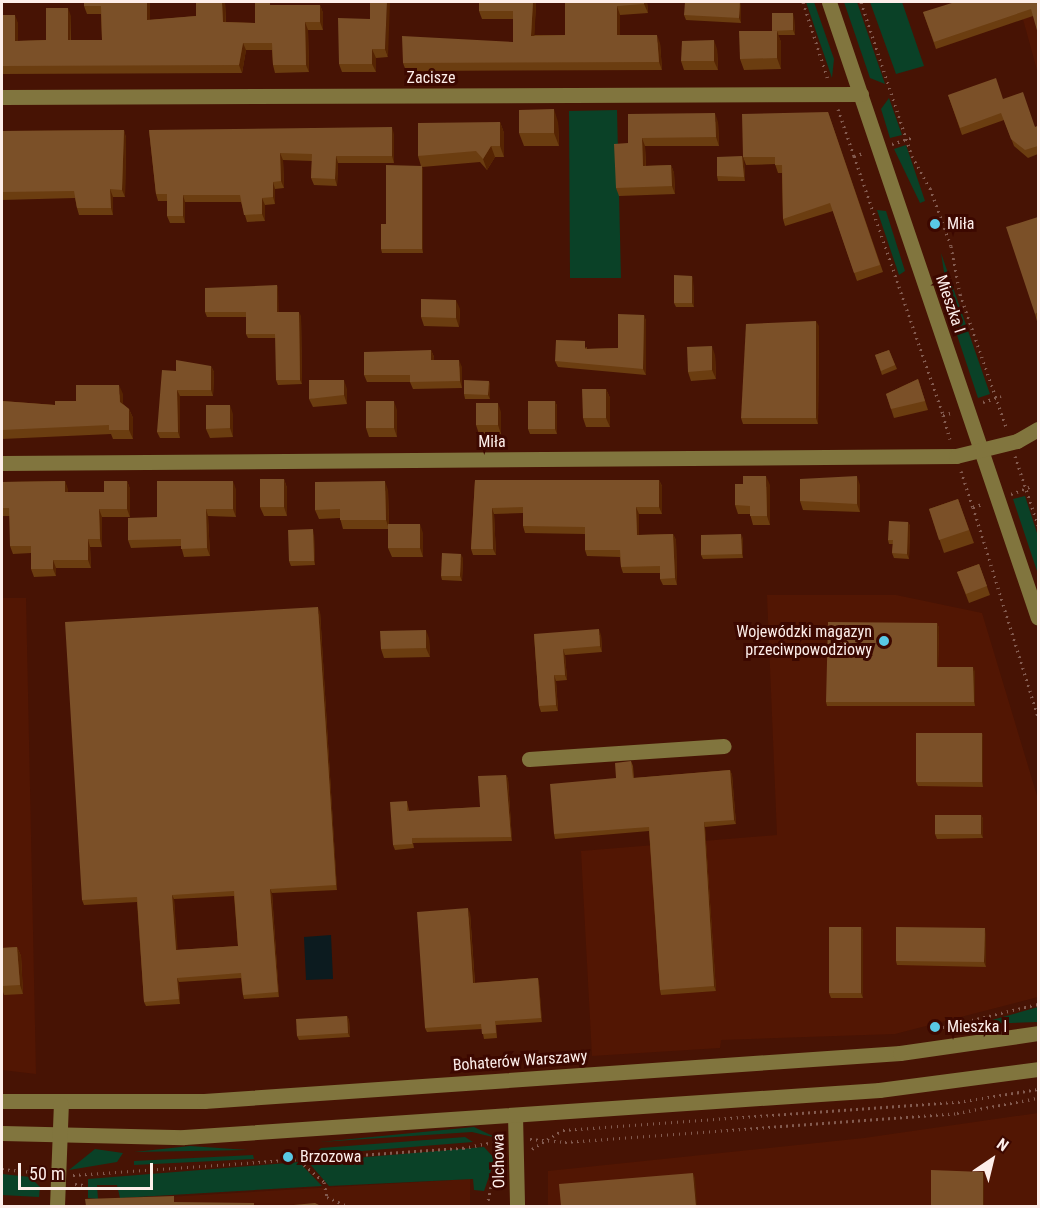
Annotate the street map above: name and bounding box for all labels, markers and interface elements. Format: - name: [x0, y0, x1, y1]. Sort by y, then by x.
- street label: Zacisze: [407, 68, 455, 88]
- place label: Miła: [947, 214, 974, 234]
- marker: Miła: [928, 217, 942, 231]
- street label: Mieszka I: [931, 272, 969, 336]
- street label: Miła: [478, 432, 506, 452]
- place label: Wojewódzki magazyn przeciwpowodziowy: [736, 622, 872, 660]
- marker: Wojewódzki magazyn przeciwpowodziowy: [877, 634, 891, 648]
- place label: Mieszka I: [947, 1017, 1007, 1037]
- marker: Mieszka I: [928, 1020, 942, 1034]
- street label: Bohaterów Warszawy: [452, 1047, 588, 1075]
- north arrow: [962, 1130, 1022, 1190]
- street label: Olchowa: [489, 1134, 509, 1188]
- text: N: [993, 1134, 1012, 1155]
- place label: Brzozowa: [300, 1147, 361, 1167]
- marker: Brzozowa: [281, 1150, 295, 1164]
- scale bar: [21, 1151, 156, 1189]
- text: 50 m: [29, 1163, 64, 1184]

